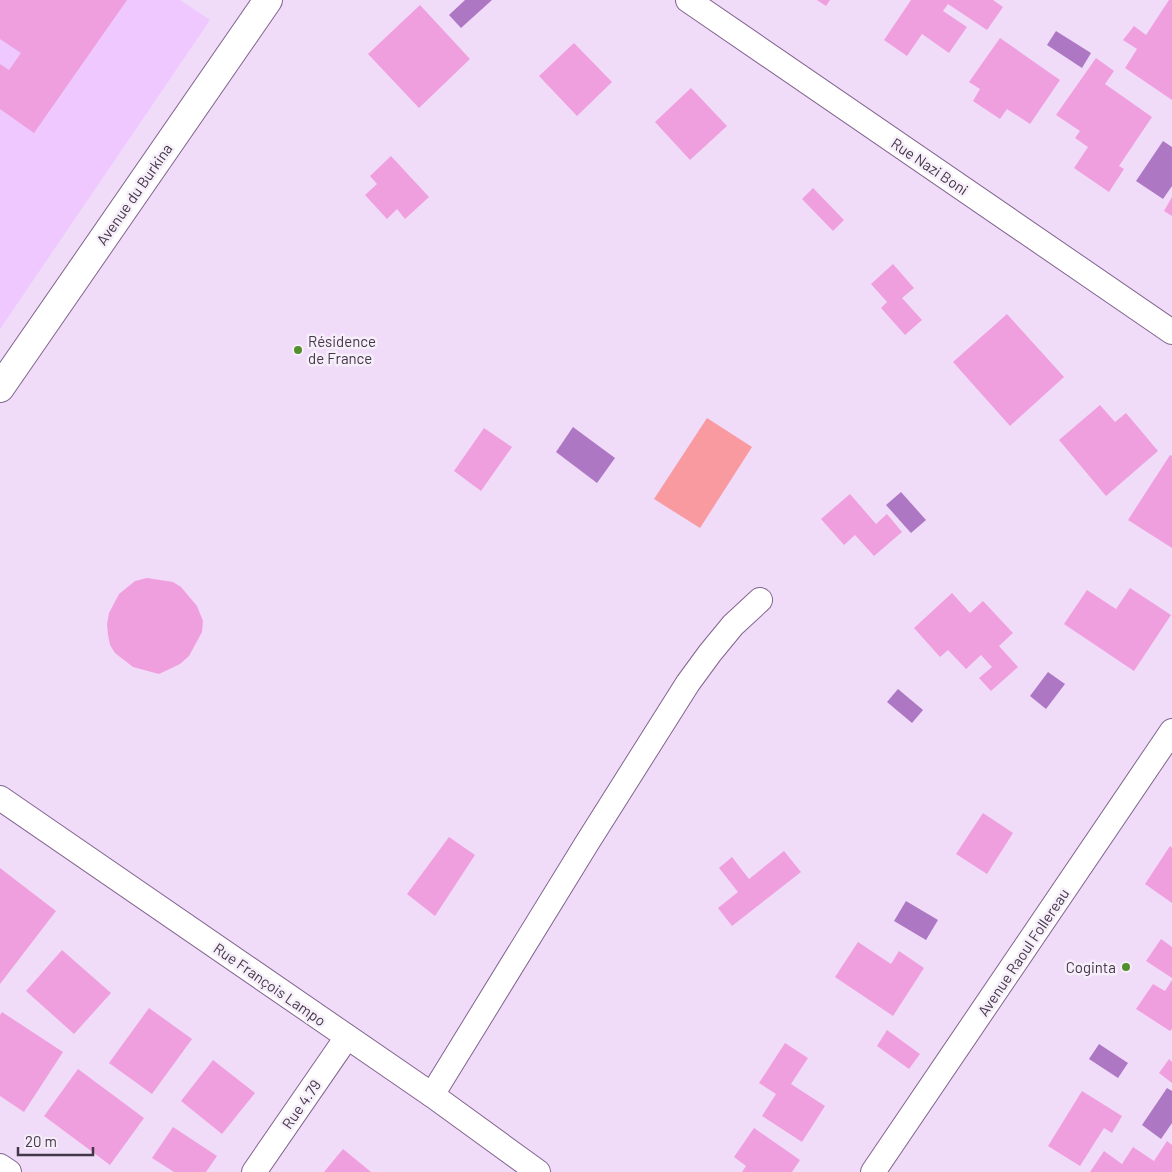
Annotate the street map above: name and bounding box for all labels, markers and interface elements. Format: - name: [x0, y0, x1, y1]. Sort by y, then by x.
- street label: Rue Nazi Boni: [888, 134, 972, 198]
- street label: Avenue du Burkina: [92, 140, 176, 248]
- place label: Résidence de France: [308, 332, 376, 367]
- marker: Résidence de France: [292, 344, 304, 356]
- street label: Avenue Raoul Follereau: [974, 885, 1072, 1019]
- street label: Rue François Lampo: [211, 939, 329, 1029]
- place label: Coginta: [1066, 958, 1116, 976]
- marker: Coginta: [1120, 961, 1132, 973]
- street label: Rue 4.79: [278, 1076, 324, 1132]
- scale bar: [18, 1124, 92, 1156]
- text: 20 m: [25, 1132, 57, 1150]

